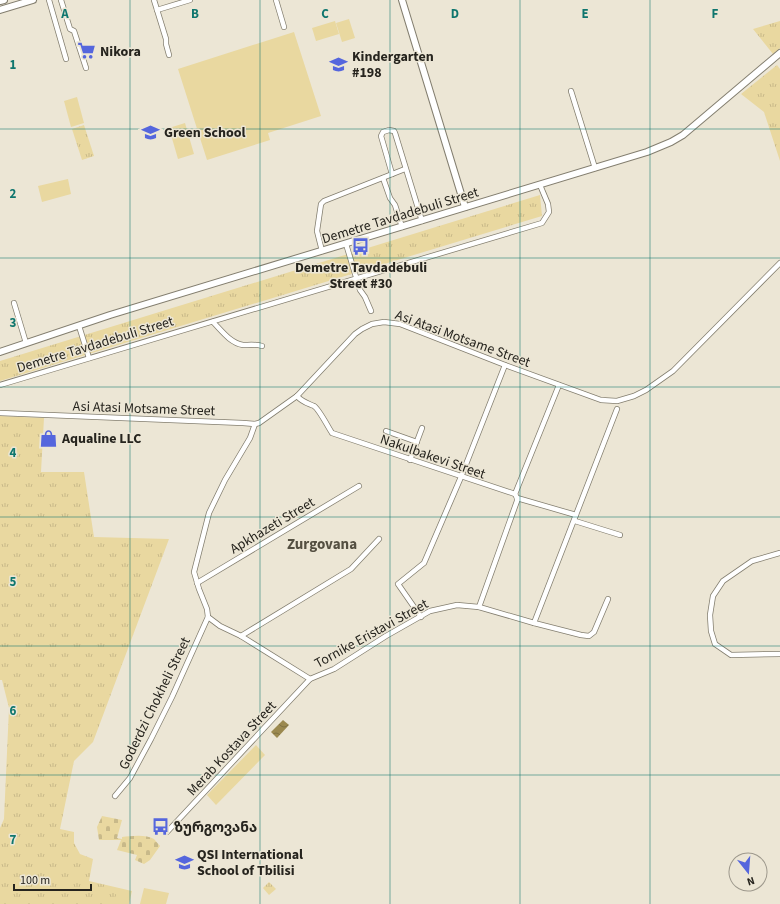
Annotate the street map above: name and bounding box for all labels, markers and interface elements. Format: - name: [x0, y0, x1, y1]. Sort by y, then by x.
- text: A: [60, 5, 69, 23]
- text: B: [191, 5, 199, 23]
- text: C: [321, 5, 329, 23]
- text: D: [451, 5, 459, 23]
- text: E: [581, 5, 589, 23]
- text: F: [712, 5, 719, 23]
- supermarket icon: Nikora: [77, 41, 97, 61]
- place label: Nikora: [100, 42, 141, 62]
- place label: Kindergarten #198: [352, 47, 434, 83]
- school or university icon: Kindergarten #198: [329, 54, 349, 74]
- text: 1: [10, 56, 17, 74]
- school or university icon: Green School: [141, 122, 161, 142]
- place label: Green School: [164, 123, 246, 143]
- street label: Demetre Tavdadebuli Street: [319, 182, 481, 249]
- text: 2: [10, 185, 17, 203]
- bus stop icon: Demetre Tavdadebuli Street #30: [351, 237, 371, 257]
- place label: Demetre Tavdadebuli Street #30: [295, 258, 427, 294]
- street label: Asi Atasi Motsame Street: [392, 305, 533, 373]
- street label: Demetre Tavdadebuli Street: [14, 311, 176, 378]
- text: 3: [10, 314, 17, 332]
- street label: Asi Atasi Motsame Street: [72, 397, 216, 421]
- shop icon: Aqualine LLC: [39, 428, 59, 448]
- place label: Aqualine LLC: [61, 429, 141, 449]
- street label: Nakulbakevi Street: [377, 430, 488, 484]
- text: 4: [10, 444, 17, 462]
- street label: Apkhazeti Street: [226, 493, 319, 559]
- district label: Zurgovana: [287, 534, 357, 555]
- text: 5: [10, 573, 17, 591]
- street label: Tornike Eristavi Street: [311, 594, 432, 673]
- street label: Goderdzi Chokheli Street: [114, 634, 196, 773]
- street label: Merab Kostava Street: [182, 697, 281, 801]
- text: 6: [10, 702, 17, 720]
- bus stop icon: ზურგოვანა: [151, 817, 171, 837]
- place label: ზურგოვანა: [174, 818, 257, 838]
- text: 7: [10, 831, 17, 849]
- place label: QSI International School of Tbilisi: [197, 845, 303, 881]
- school or university icon: QSI International School of Tbilisi: [174, 852, 194, 872]
- north arrow: [728, 852, 768, 892]
- scale bar: [14, 866, 91, 892]
- text: 100 m: [20, 872, 50, 889]
- text: N: [745, 873, 756, 889]

